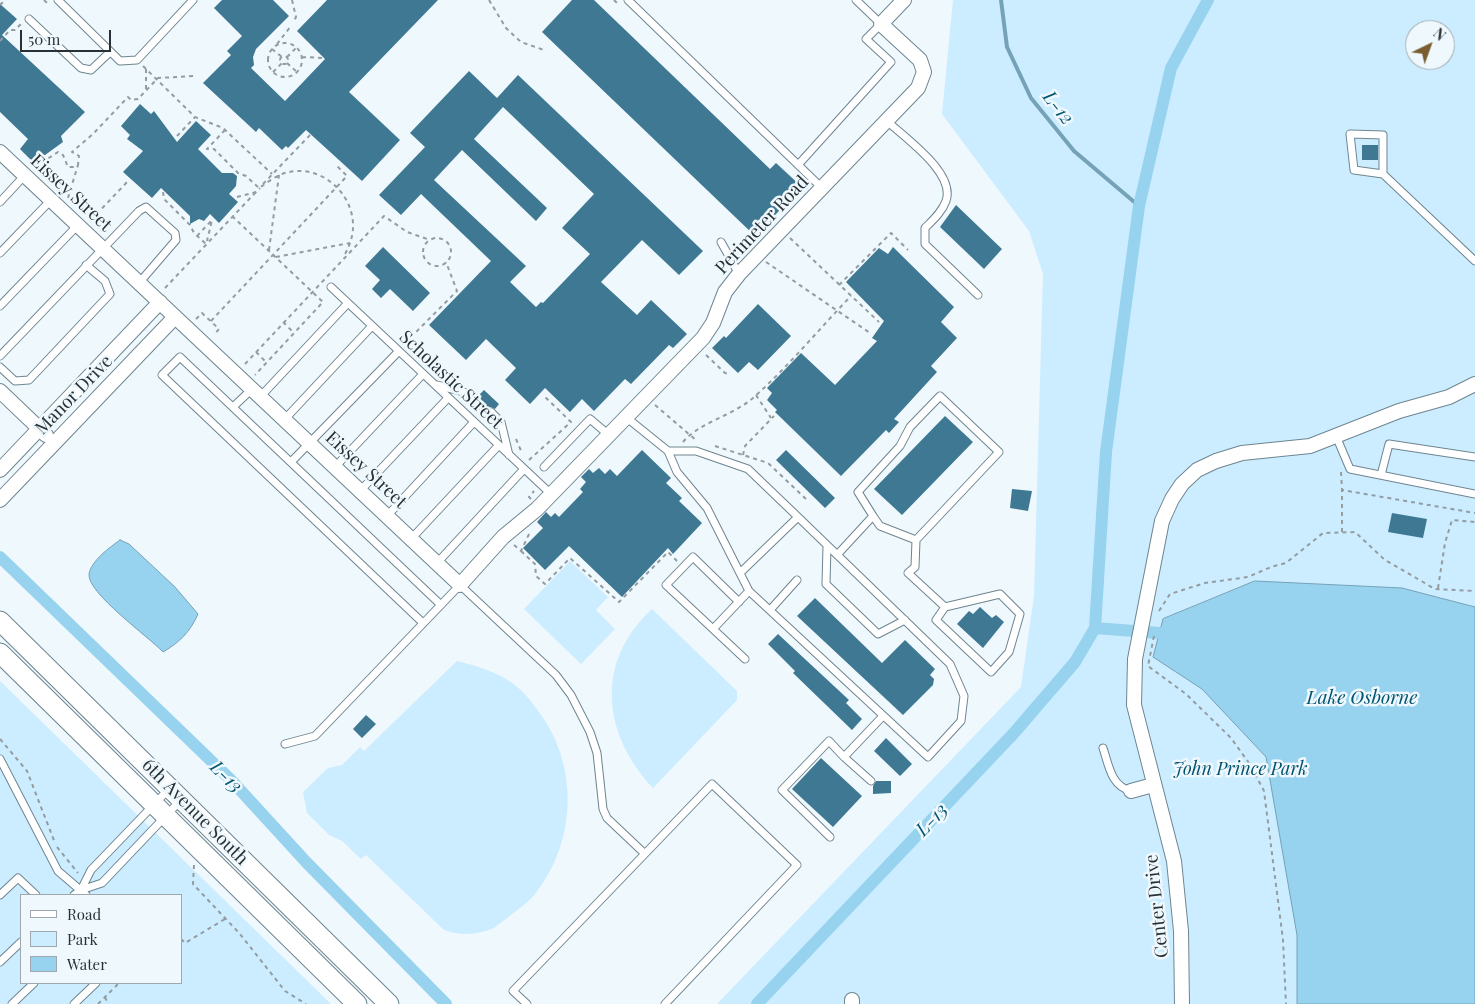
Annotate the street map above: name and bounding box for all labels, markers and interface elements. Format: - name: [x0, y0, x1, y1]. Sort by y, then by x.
- scale bar: [22, 20, 114, 52]
- north arrow: [1405, 20, 1455, 70]
- text: N: [1430, 24, 1450, 45]
- text: 50 m: [28, 29, 60, 49]
- water label: L-12: [1038, 86, 1078, 130]
- street label: Eissey Street: [26, 150, 116, 236]
- street label: Perimeter Road: [711, 171, 813, 279]
- street label: Scholastic Street: [395, 326, 507, 434]
- street label: Manor Drive: [31, 351, 117, 439]
- street label: Eissey Street: [321, 427, 411, 513]
- water label: Lake Osborne: [1306, 687, 1418, 709]
- street label: 6th Avenue South: [137, 754, 253, 870]
- water label: L-13: [205, 756, 247, 798]
- park label: John Prince Park: [1173, 758, 1307, 780]
- water label: L-13: [911, 799, 953, 841]
- street label: Center Drive: [1141, 853, 1173, 959]
- legend: [20, 894, 182, 984]
- text: Road: [67, 904, 101, 924]
- text: Park: [67, 929, 98, 949]
- text: Water: [67, 954, 107, 974]

